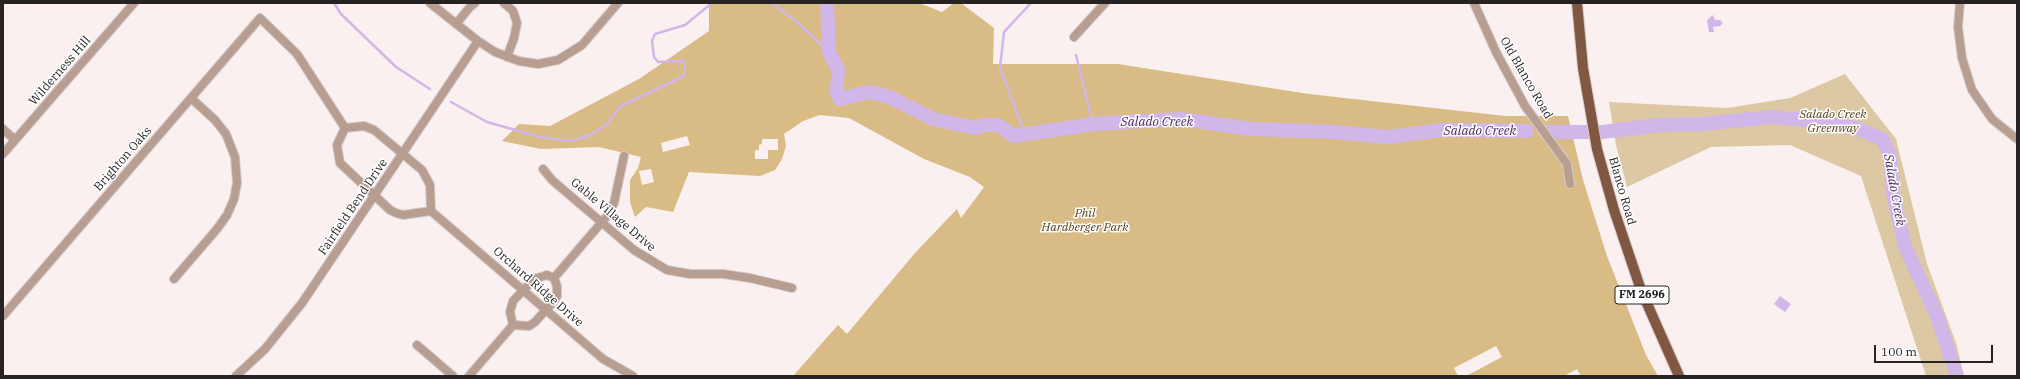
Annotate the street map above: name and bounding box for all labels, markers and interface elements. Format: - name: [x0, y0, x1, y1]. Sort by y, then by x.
- street label: Wilderness Hill: [26, 34, 94, 108]
- street label: Old Blanco Road: [1497, 34, 1555, 122]
- park label: Salado Creek Greenway: [1799, 108, 1867, 136]
- water label: Salado Creek: [1121, 114, 1193, 130]
- water label: Salado Creek: [1444, 123, 1516, 139]
- street label: Brighton Oaks: [91, 124, 155, 194]
- water label: Salado Creek: [1880, 153, 1908, 227]
- street label: Blanco Road: [1605, 155, 1639, 227]
- street label: Fairfield Bend Drive: [315, 156, 391, 258]
- street label: Gable Village Drive: [568, 175, 658, 255]
- park label: Phil Hardberger Park: [1041, 207, 1129, 235]
- street label: Orchard Ridge Drive: [490, 244, 586, 330]
- road number: FM 2696: [1615, 286, 1669, 304]
- scale bar: [1876, 337, 1995, 363]
- text: 100 m: [1881, 344, 1917, 359]

